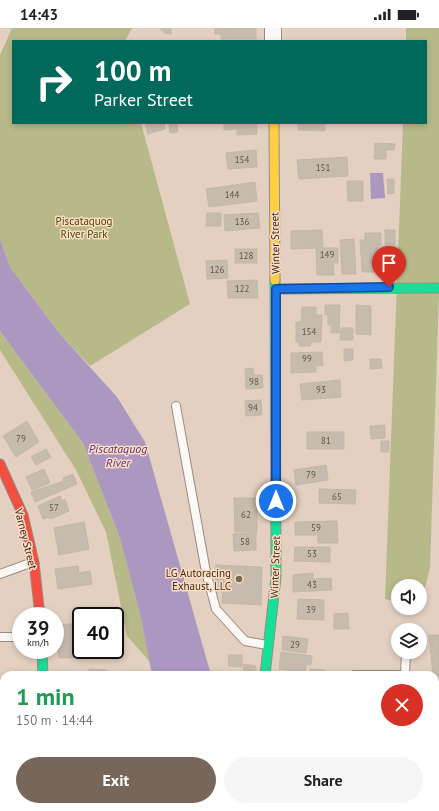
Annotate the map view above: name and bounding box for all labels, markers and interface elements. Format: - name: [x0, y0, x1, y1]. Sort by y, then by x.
- text: 14:43: [20, 5, 58, 24]
- text: 100 m: [94, 52, 171, 89]
- icon: right: [28, 56, 80, 108]
- text: Parker Street: [94, 88, 193, 111]
- house number: 154: [235, 154, 249, 165]
- house number: 151: [316, 162, 330, 173]
- house number: 144: [225, 189, 239, 200]
- street label: Winter Street: [267, 212, 283, 274]
- park label: Piscataquog River Park: [56, 214, 113, 241]
- house number: 136: [235, 216, 249, 227]
- pin: [372, 246, 406, 287]
- house number: 149: [320, 249, 334, 260]
- house number: 128: [239, 250, 253, 261]
- icon: arrive: [378, 252, 400, 274]
- house number: 126: [210, 264, 224, 275]
- house number: 122: [235, 283, 249, 294]
- house number: 154: [302, 326, 316, 337]
- house number: 99: [302, 353, 312, 364]
- house number: 98: [249, 376, 259, 387]
- house number: 93: [316, 384, 326, 395]
- house number: 94: [248, 402, 258, 413]
- house number: 79: [16, 433, 26, 444]
- house number: 81: [321, 435, 331, 446]
- water label: Piscataquog River: [89, 441, 147, 470]
- house number: 79: [306, 469, 316, 480]
- position arrow: [255, 480, 297, 522]
- house number: 65: [332, 491, 342, 502]
- house number: 57: [49, 502, 59, 513]
- street label: Varney Street: [11, 506, 40, 571]
- house number: 62: [241, 509, 251, 520]
- house number: 59: [311, 522, 321, 533]
- street label: Winter Street: [267, 535, 283, 598]
- house number: 58: [240, 536, 250, 547]
- house number: 53: [307, 548, 317, 559]
- place label: LG Autoracing Exhaust, LLC: [166, 566, 231, 593]
- marker: LG Autoracing Exhaust, LLC: [234, 574, 244, 584]
- house number: 43: [307, 579, 317, 590]
- map controls: [391, 579, 427, 659]
- button: sound: [391, 579, 427, 615]
- house number: 39: [306, 604, 316, 615]
- speed limit sign: 40: [72, 607, 124, 659]
- text: 39: [27, 615, 49, 641]
- button: layers: [391, 623, 427, 659]
- text: km/h: [27, 636, 49, 649]
- house number: 29: [290, 639, 300, 650]
- text: 1 min: [16, 681, 75, 712]
- button: close: [381, 684, 423, 726]
- text: 150 m · 14:44: [16, 712, 93, 729]
- button: Exit: [16, 757, 216, 803]
- button: Share: [224, 757, 423, 803]

